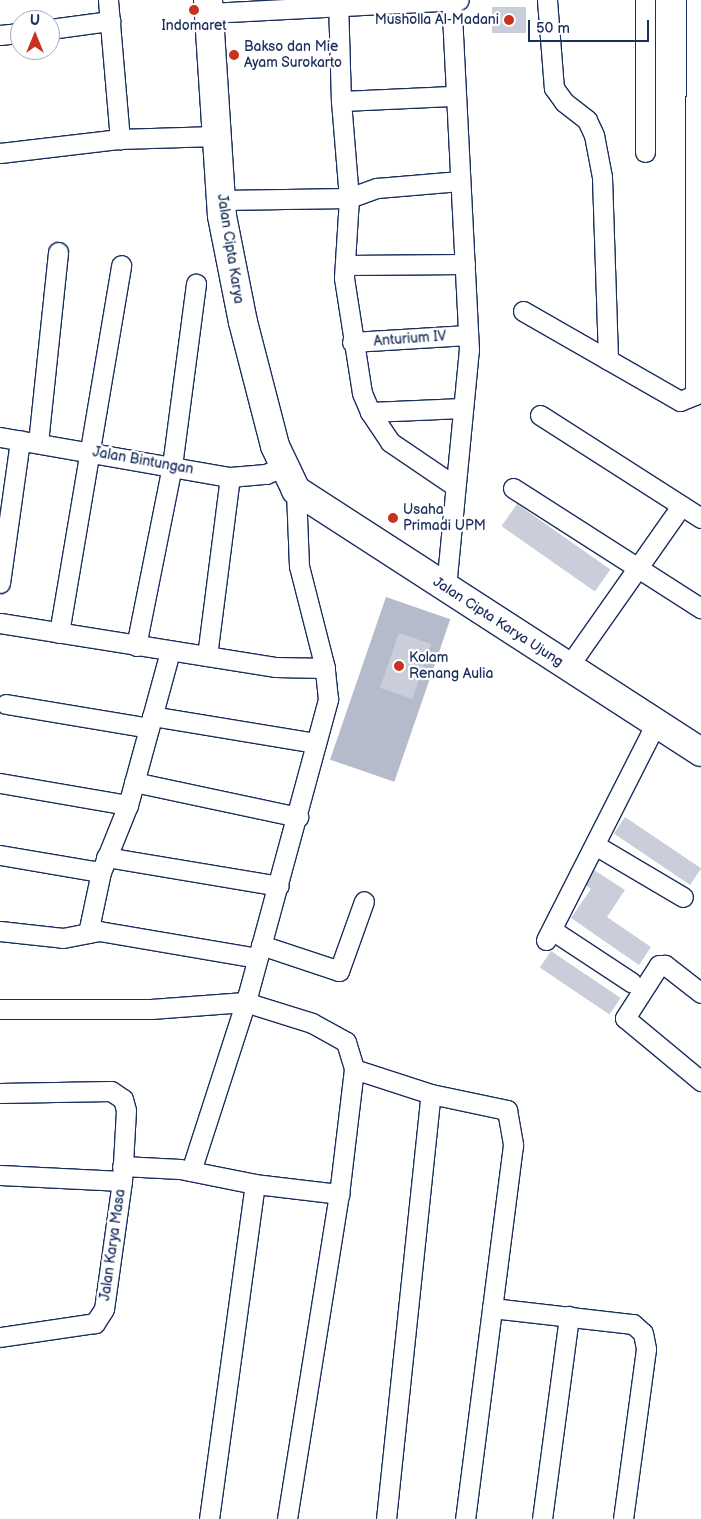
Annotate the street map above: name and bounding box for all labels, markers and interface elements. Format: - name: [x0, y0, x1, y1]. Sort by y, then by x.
- marker: Indomaret: [188, 4, 200, 16]
- north arrow: [10, 10, 60, 60]
- scale bar: [531, 10, 652, 42]
- text: U: [30, 12, 40, 29]
- place label: Musholla Al-Madani: [375, 12, 499, 28]
- marker: Musholla Al-Madani: [503, 14, 515, 26]
- place label: Indomaret: [161, 18, 227, 34]
- text: 50 m: [536, 19, 570, 38]
- place label: Bakso dan Mie Ayam Surokarto: [244, 39, 342, 72]
- marker: Bakso dan Mie Ayam Surokarto: [228, 49, 240, 61]
- street label: Jalan Cipta Karya: [213, 193, 247, 305]
- street label: Anturium IV: [373, 328, 447, 350]
- street label: Jalan Bintungan: [91, 444, 195, 478]
- place label: Usaha Primadi UPM: [403, 502, 486, 534]
- marker: Usaha Primadi UPM: [387, 512, 399, 524]
- street label: Jalan Cipta Karya Ujung: [430, 574, 566, 670]
- place label: Kolam Renang Aulia: [409, 650, 493, 682]
- marker: Kolam Renang Aulia: [393, 660, 405, 672]
- street label: Jalan Karya Masa: [97, 1188, 129, 1302]

